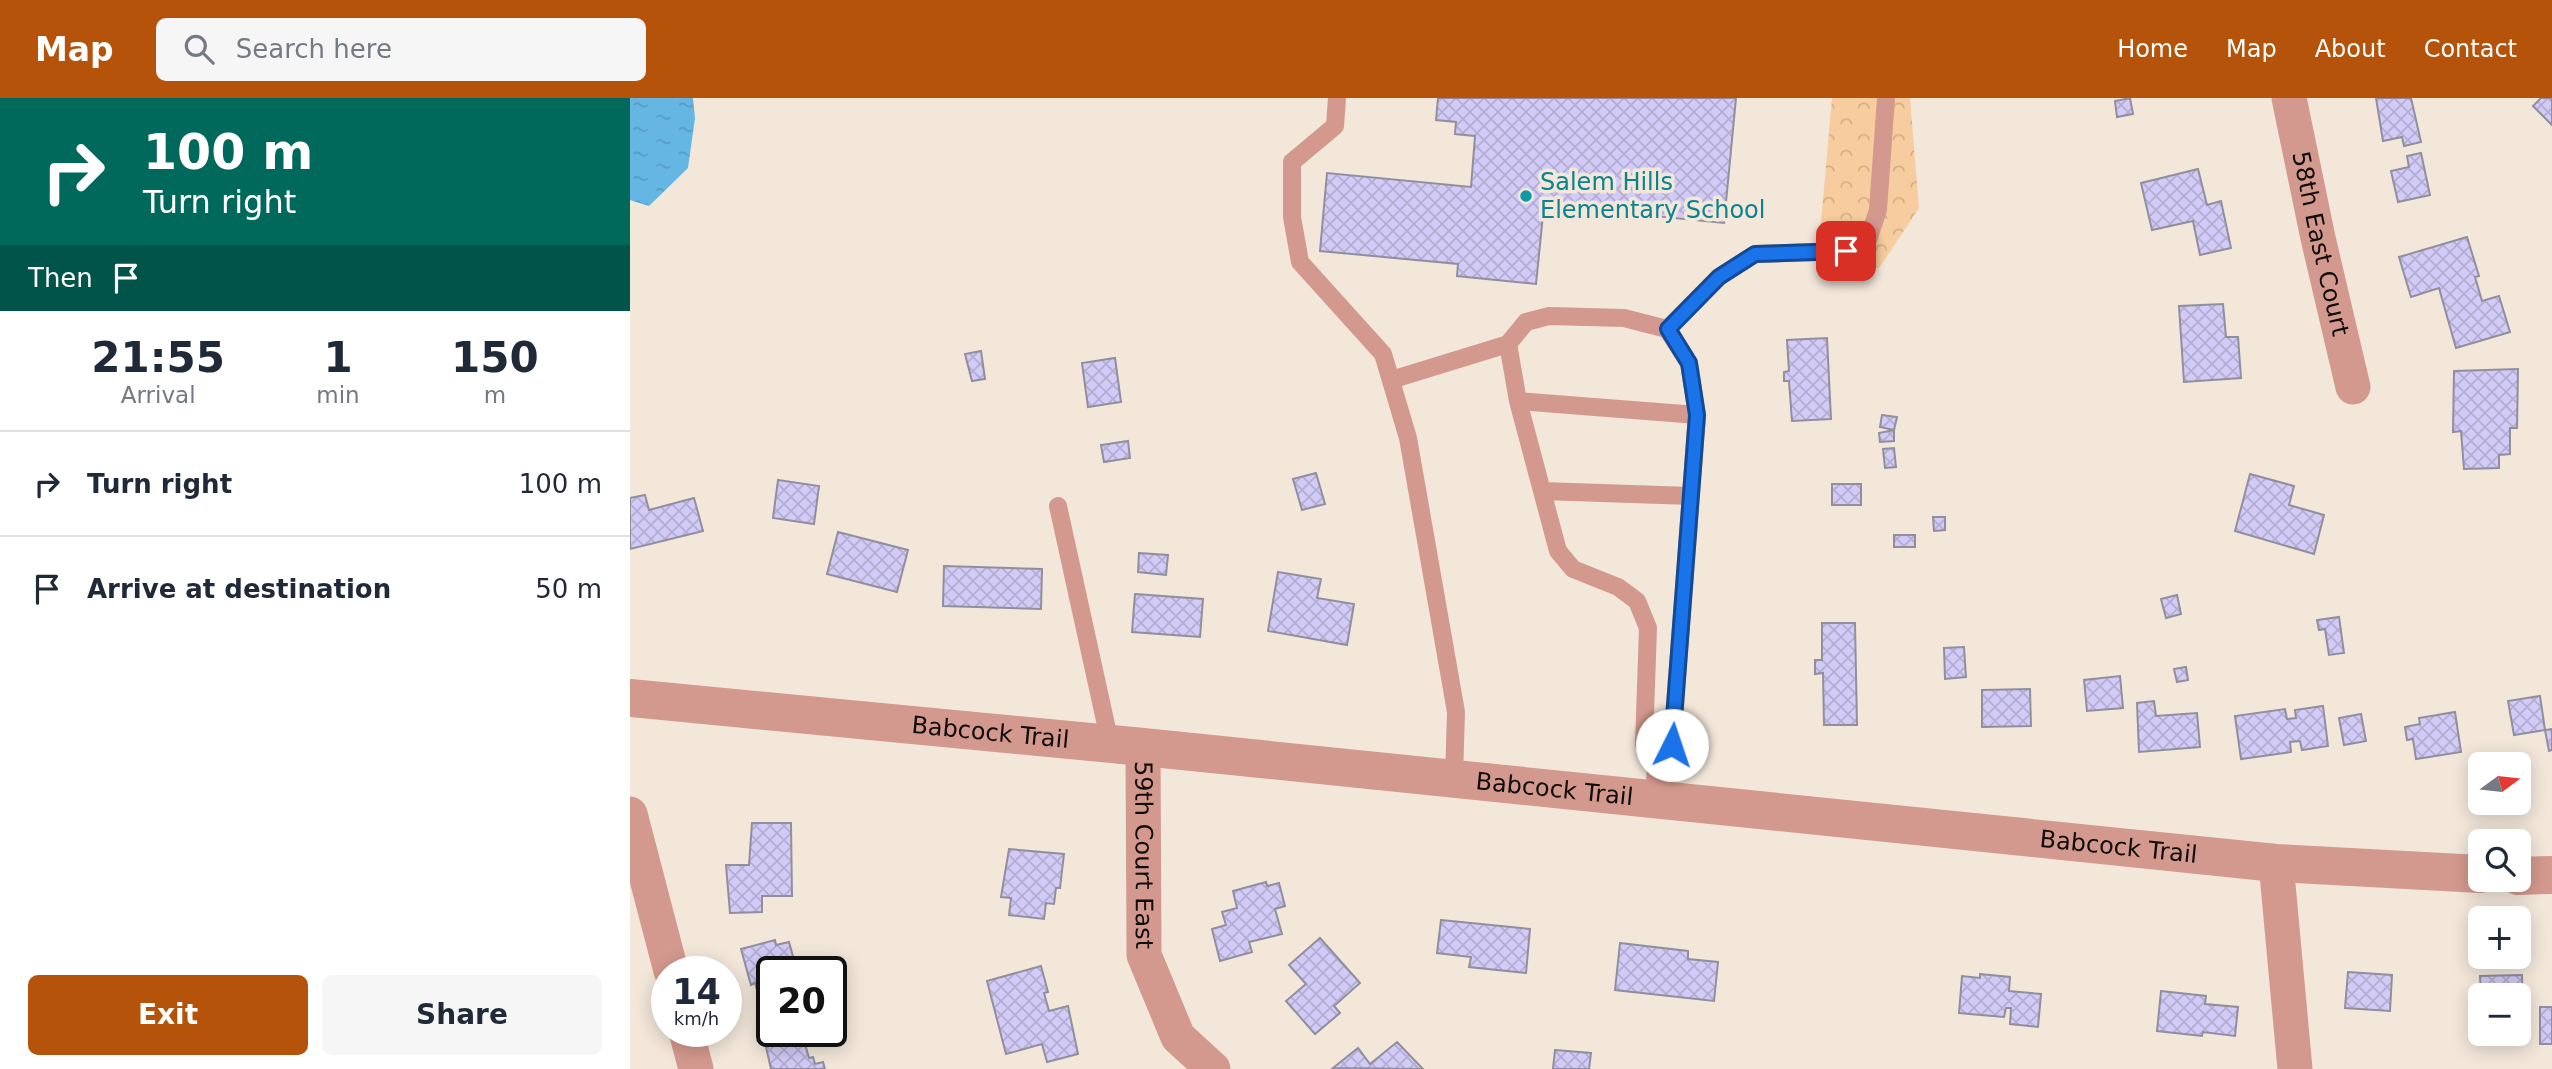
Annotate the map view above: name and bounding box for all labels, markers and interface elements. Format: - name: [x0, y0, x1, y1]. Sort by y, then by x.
- search box: [156, 18, 646, 81]
- text: Map: [35, 30, 114, 69]
- icon: search: [180, 30, 218, 68]
- text: Search here: [236, 34, 392, 64]
- text: Home: [2117, 35, 2188, 63]
- text: Map: [2226, 35, 2277, 63]
- text: About: [2315, 35, 2386, 63]
- text: Contact: [2424, 35, 2517, 63]
- text: 100 m: [143, 124, 313, 181]
- icon: right: [28, 126, 119, 217]
- street label: 58th East Court: [2286, 149, 2355, 339]
- place label: Salem Hills Elementary School: [1540, 168, 1765, 224]
- text: Turn right: [143, 183, 296, 221]
- marker: Salem Hills Elementary School: [1518, 188, 1534, 204]
- pin: [1816, 221, 1876, 281]
- icon: arrive: [1827, 232, 1865, 270]
- icon: arrive: [107, 259, 145, 297]
- text: Then: [28, 263, 93, 293]
- text: 21:55: [91, 333, 225, 382]
- text: 1: [323, 333, 353, 382]
- text: 150: [451, 333, 539, 382]
- text: Arrival: [121, 382, 196, 408]
- text: min: [316, 382, 360, 408]
- text: m: [484, 382, 506, 408]
- icon: right: [28, 465, 66, 503]
- text: Turn right: [87, 469, 232, 499]
- text: 100 m: [519, 469, 602, 499]
- icon: arrive: [28, 570, 66, 608]
- text: Arrive at destination: [87, 574, 391, 604]
- text: 50 m: [535, 574, 602, 604]
- position arrow: [1635, 708, 1709, 782]
- street label: Babcock Trail: [910, 711, 1070, 754]
- north arrow: [2468, 752, 2530, 816]
- map controls: [2468, 752, 2531, 1046]
- street label: 59th Court East: [1129, 761, 1158, 949]
- street label: Babcock Trail: [1474, 767, 1635, 811]
- street label: Babcock Trail: [2038, 825, 2199, 869]
- button: search: [2468, 829, 2531, 892]
- button: +: [2468, 906, 2531, 969]
- speed limit sign: 20: [756, 956, 847, 1047]
- text: 14: [672, 972, 721, 1012]
- button: Exit: [28, 975, 308, 1055]
- button: Share: [322, 975, 602, 1055]
- button: −: [2468, 983, 2531, 1046]
- text: km/h: [674, 1008, 719, 1029]

